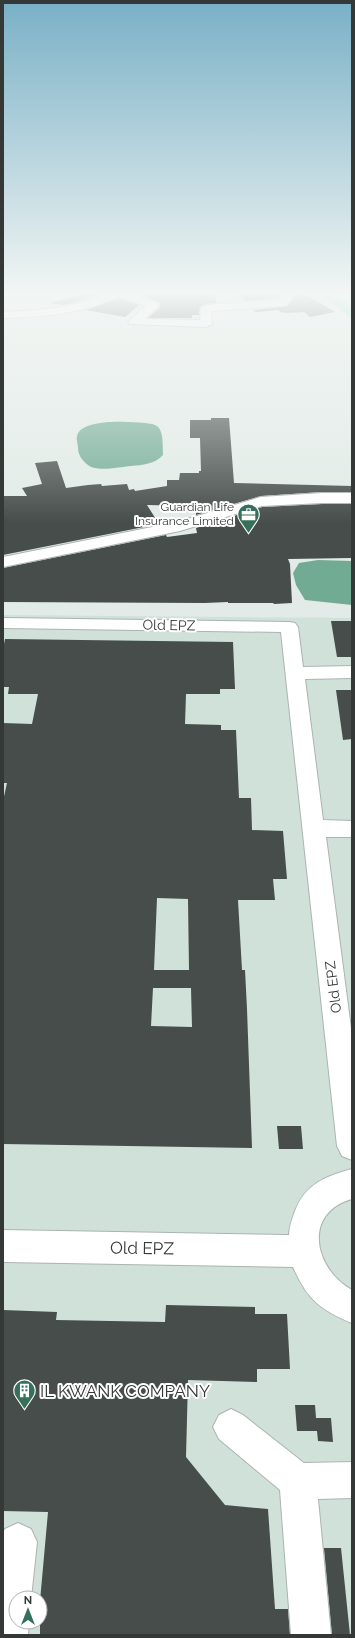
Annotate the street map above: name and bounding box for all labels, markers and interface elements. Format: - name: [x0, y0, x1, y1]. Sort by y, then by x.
- place label: Guardian Life Insurance Limited: [135, 500, 234, 528]
- office icon: Guardian Life Insurance Limited: [236, 501, 262, 534]
- street label: Old EPZ: [143, 617, 196, 633]
- street label: Old EPZ: [322, 960, 344, 1014]
- street label: Old EPZ: [110, 1237, 174, 1259]
- building icon: IL KWANK COMPANY: [12, 1378, 38, 1411]
- place label: IL KWANK COMPANY: [40, 1381, 210, 1401]
- north arrow: [8, 1590, 48, 1630]
- text: N: [24, 1594, 32, 1607]

